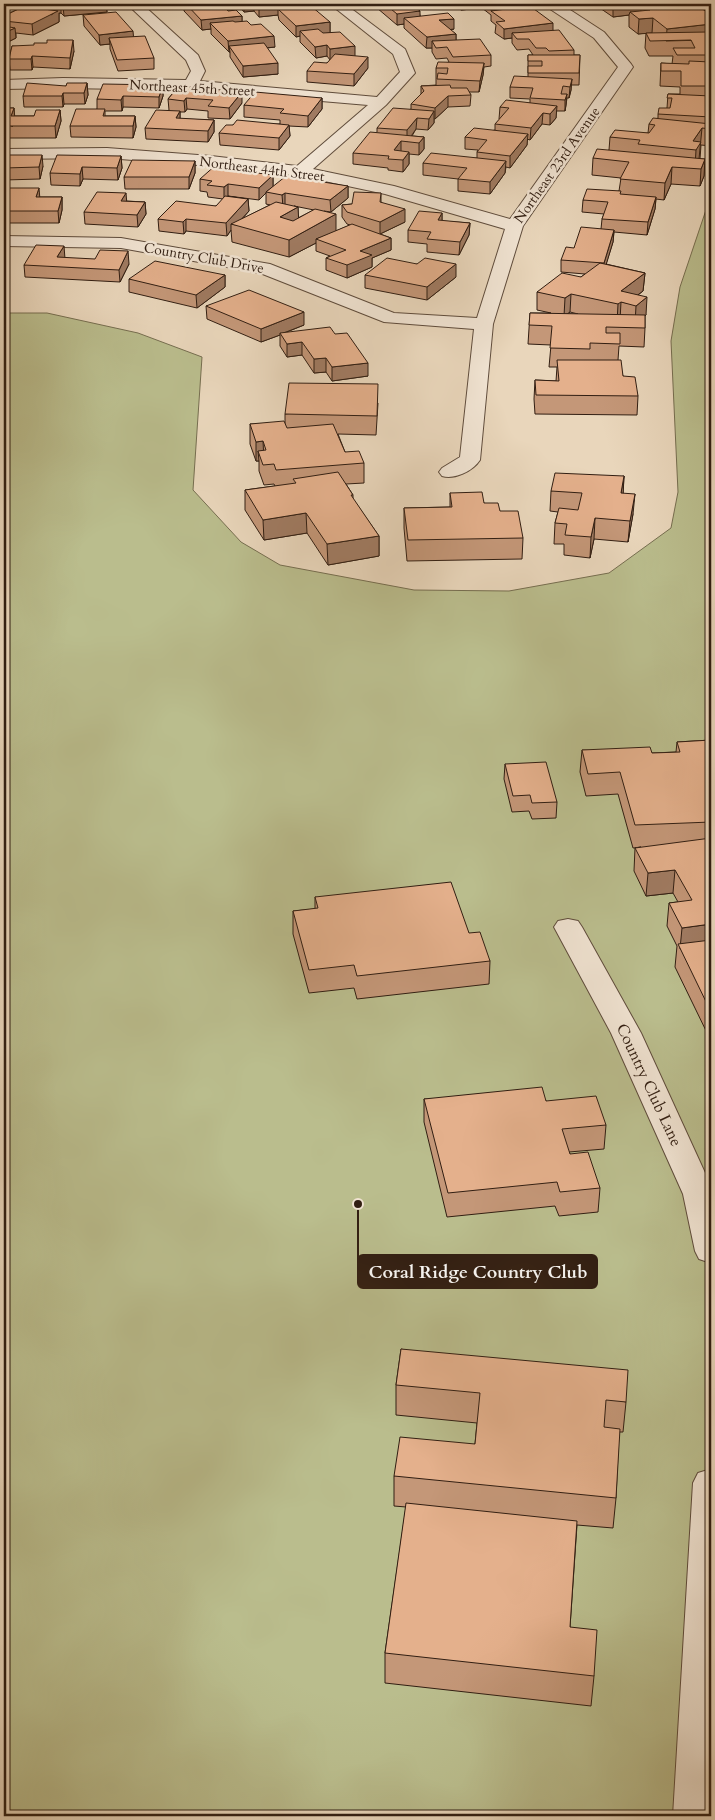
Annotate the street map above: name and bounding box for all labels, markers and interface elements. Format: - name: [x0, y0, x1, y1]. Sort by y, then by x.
- street label: Northeast 45th Street: [129, 75, 256, 101]
- street label: Northeast 23rd Avenue: [510, 103, 604, 227]
- street label: Northeast 44th Street: [198, 152, 326, 186]
- street label: Country Club Drive: [142, 238, 266, 278]
- street label: Country Club Lane: [611, 1020, 687, 1150]
- callout: Coral Ridge Country Club: [358, 1255, 597, 1288]
- text: Coral Ridge Country Club: [369, 1260, 588, 1285]

